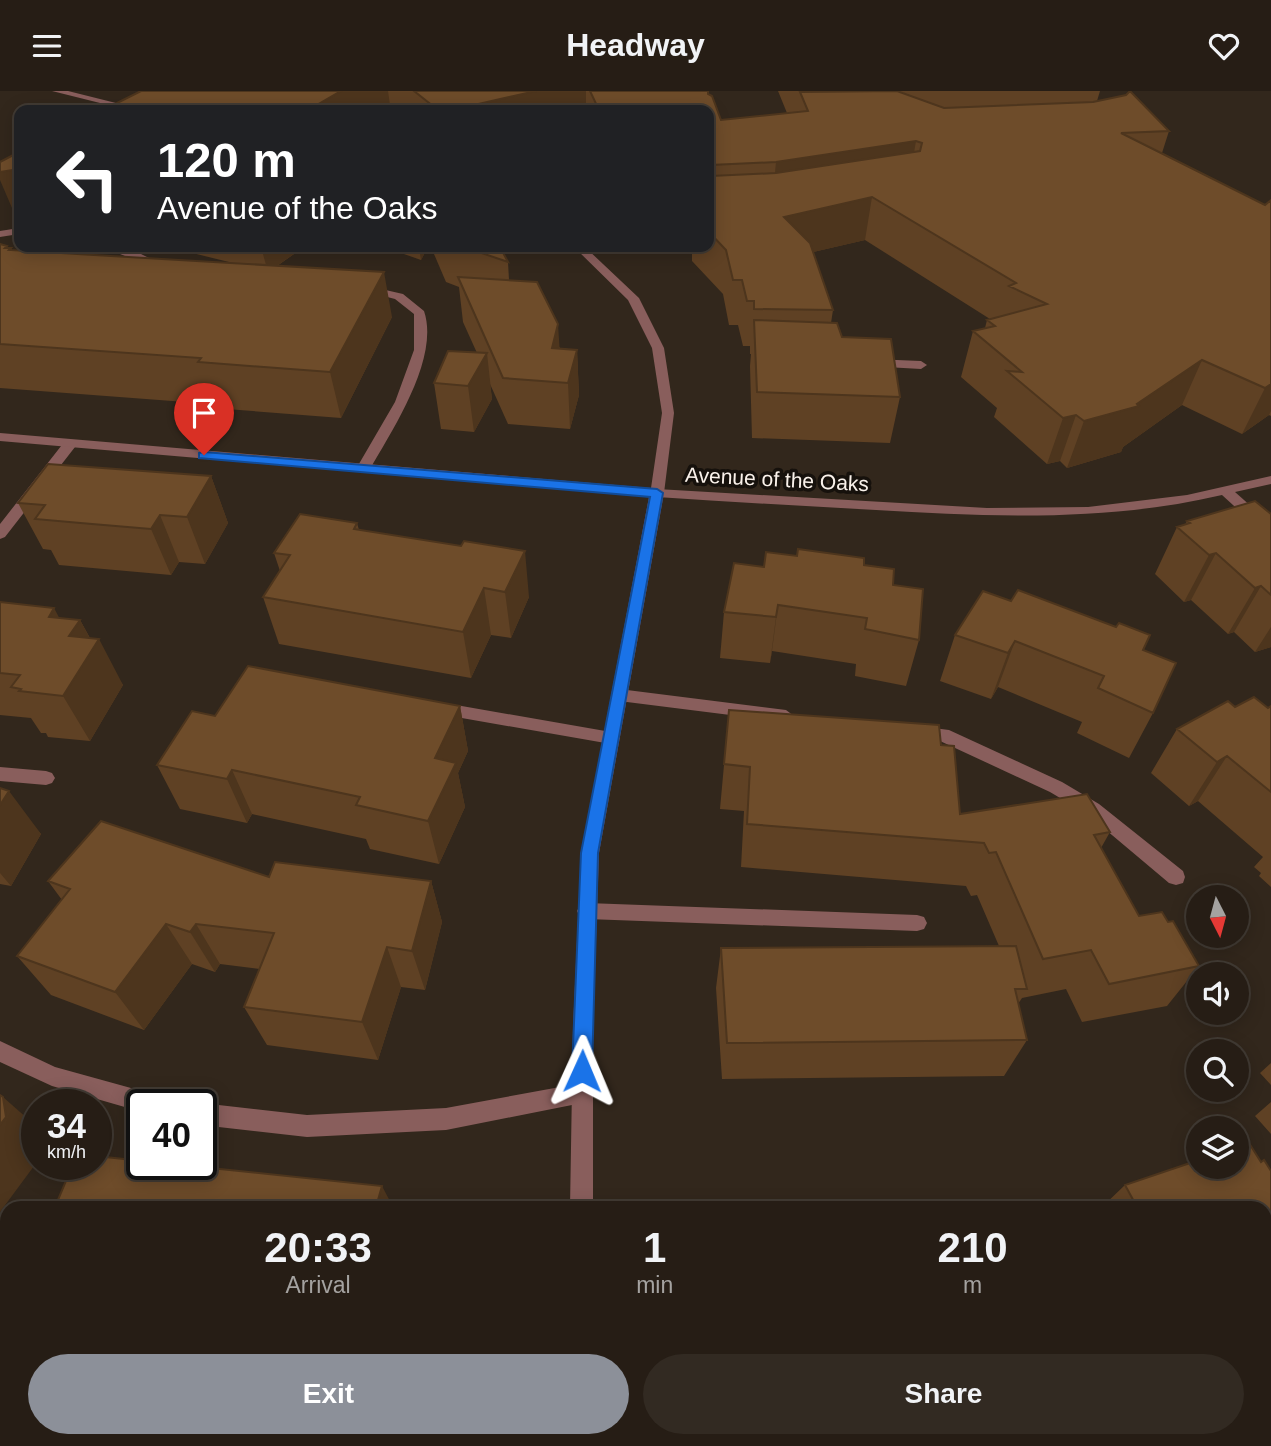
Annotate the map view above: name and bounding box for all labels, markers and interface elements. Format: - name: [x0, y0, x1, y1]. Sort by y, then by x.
- icon: menu: [28, 27, 66, 65]
- text: Headway: [566, 27, 705, 63]
- icon: heart: [1205, 27, 1243, 65]
- icon: left: [42, 133, 133, 224]
- text: 120 m: [157, 133, 296, 187]
- text: Avenue of the Oaks: [157, 190, 437, 226]
- pin: [174, 383, 234, 455]
- icon: arrive: [185, 394, 223, 432]
- street label: Avenue of the Oaks: [684, 463, 870, 495]
- north arrow: [1186, 885, 1250, 949]
- map controls: [1186, 885, 1249, 1179]
- button: sound: [1186, 962, 1249, 1025]
- position arrow: [545, 1034, 619, 1108]
- button: search: [1186, 1039, 1249, 1102]
- speed limit sign: 40: [126, 1089, 217, 1180]
- text: 34: [47, 1106, 86, 1145]
- button: layers: [1186, 1116, 1249, 1179]
- text: km/h: [47, 1142, 86, 1162]
- text: 20:33: [264, 1224, 372, 1271]
- text: 1: [643, 1224, 666, 1271]
- text: 210: [938, 1224, 1008, 1271]
- text: Arrival: [285, 1272, 351, 1298]
- text: min: [636, 1272, 673, 1298]
- text: m: [963, 1272, 982, 1298]
- button: Exit: [28, 1354, 629, 1434]
- button: Share: [643, 1354, 1244, 1434]

